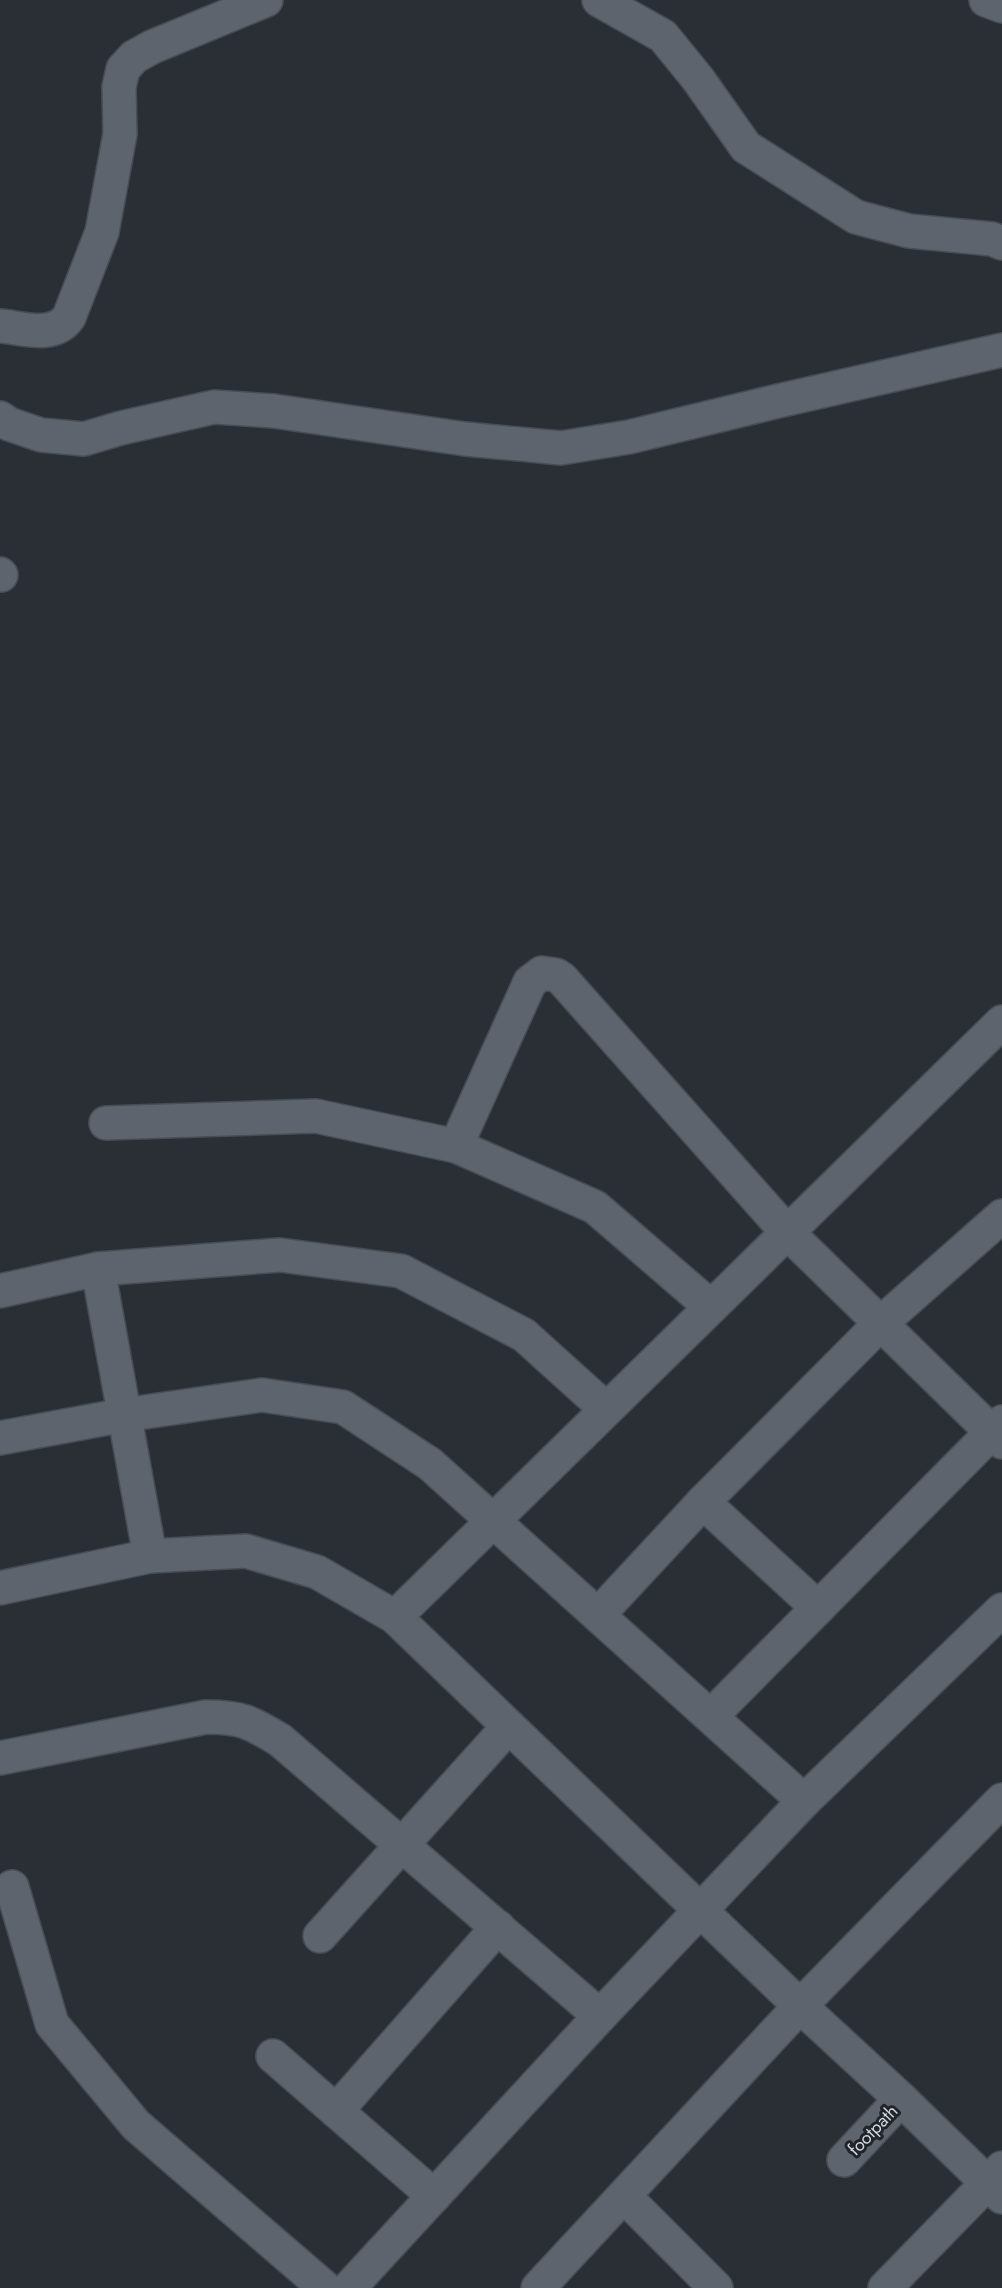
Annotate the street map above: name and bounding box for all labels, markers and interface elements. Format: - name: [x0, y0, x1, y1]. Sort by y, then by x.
- street label: footpath: [842, 2099, 904, 2161]

